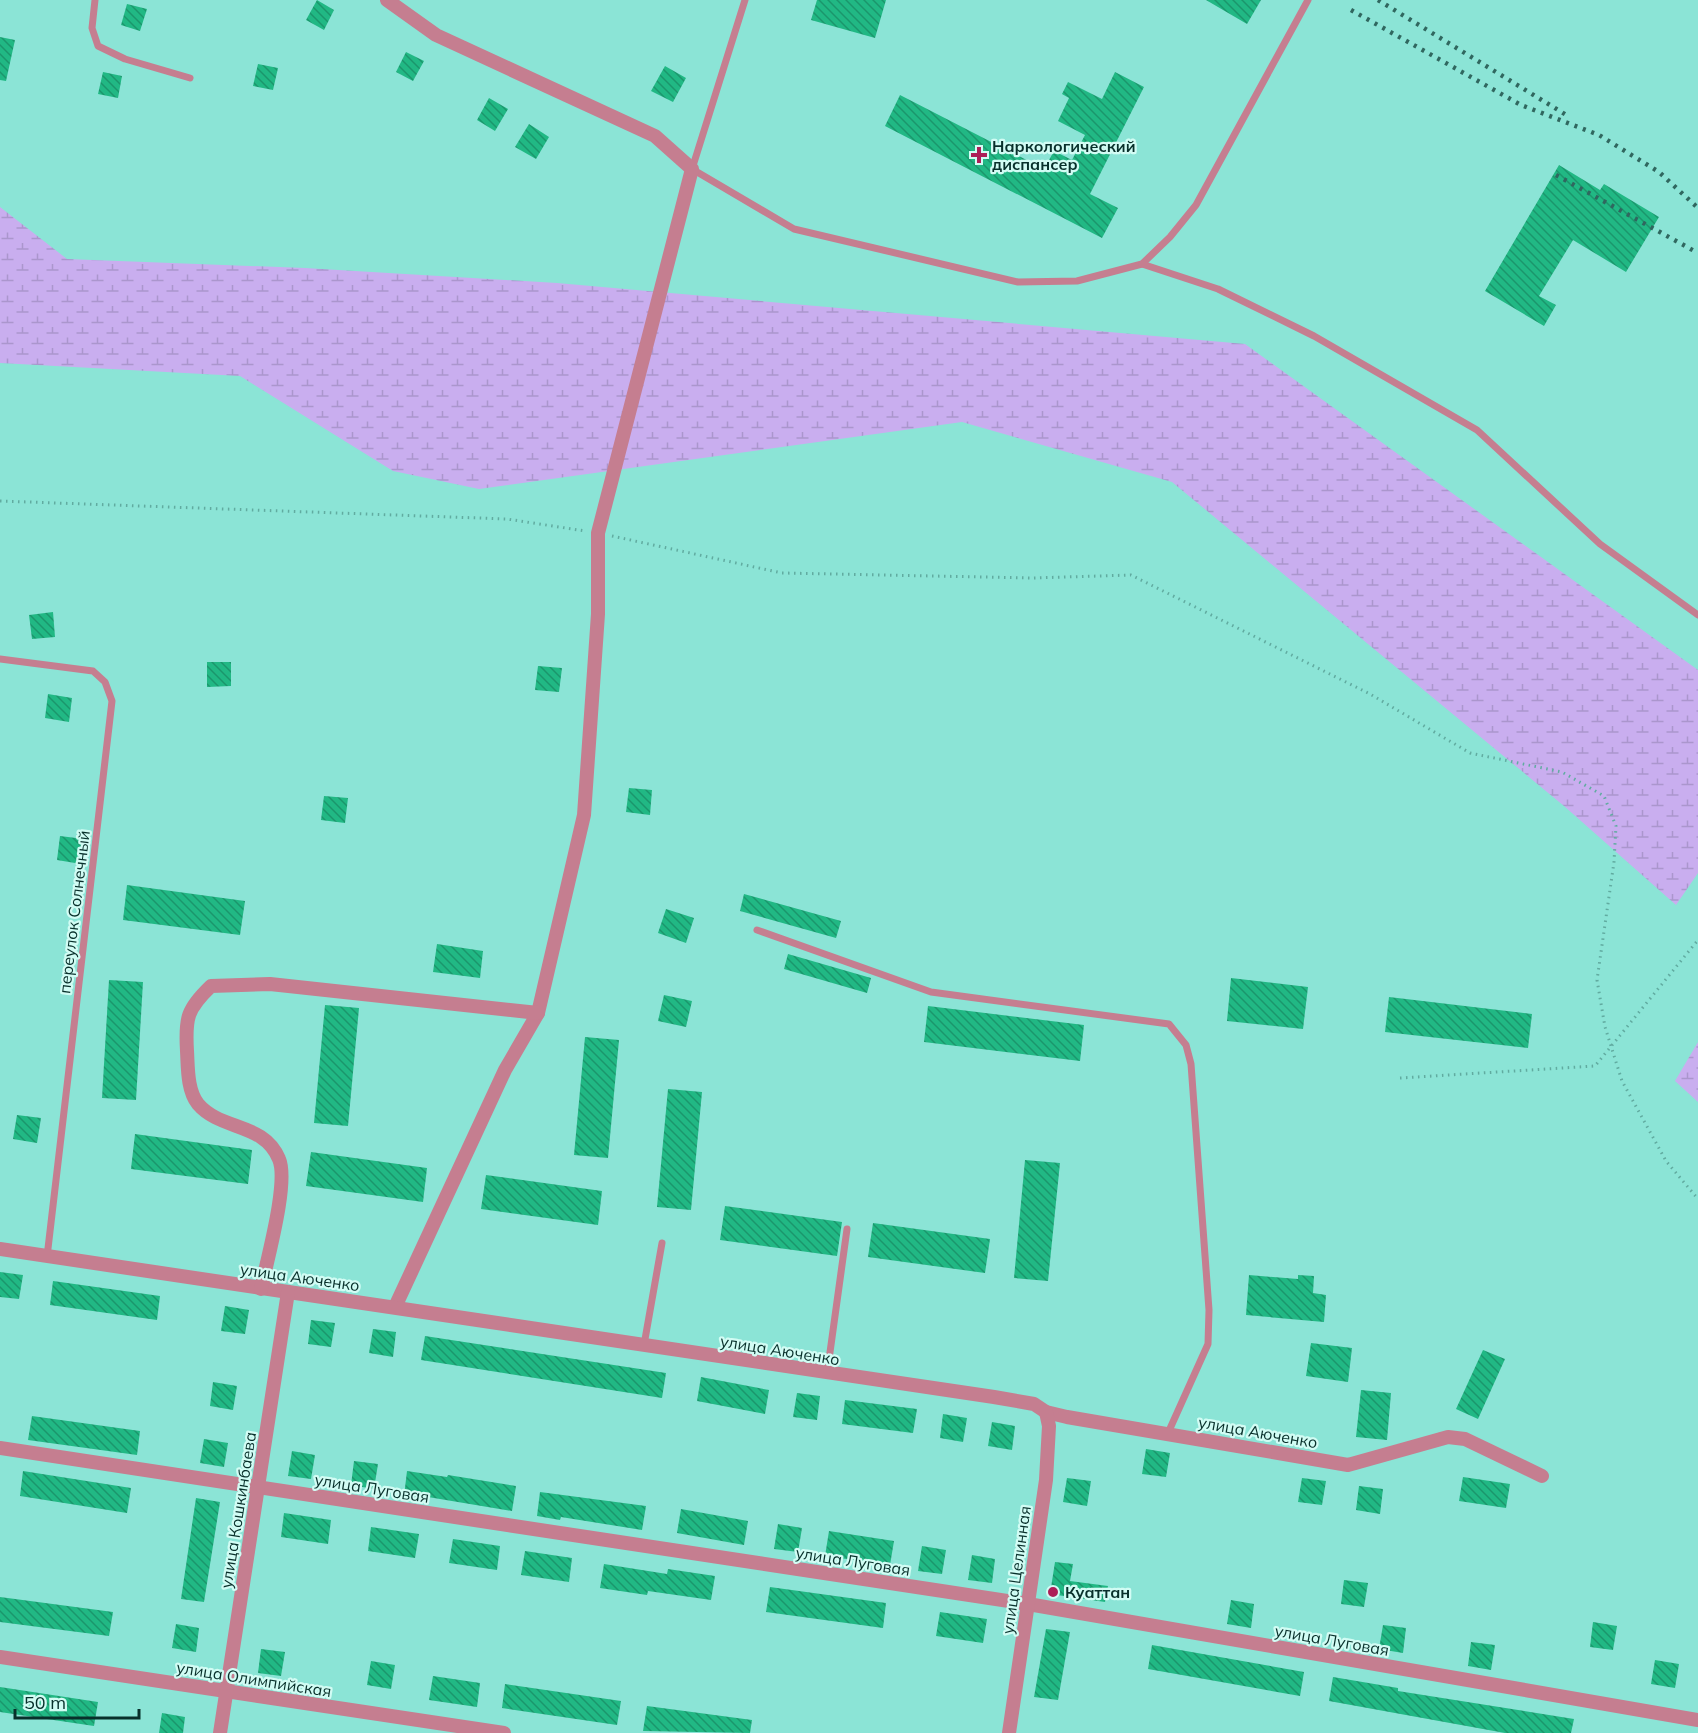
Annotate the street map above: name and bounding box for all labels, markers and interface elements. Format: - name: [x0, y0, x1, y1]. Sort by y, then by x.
- place label: Наркологический диспансер: [992, 136, 1136, 174]
- marker: Наркологический диспансер: [970, 146, 988, 164]
- street label: переулок Солнечный: [54, 829, 94, 995]
- street label: улица Аюченко: [239, 1259, 361, 1295]
- street label: улица Аюченко: [719, 1331, 841, 1369]
- street label: улица Аюченко: [1197, 1412, 1319, 1452]
- street label: улица Кошкинбаева: [216, 1430, 260, 1590]
- street label: улица Луговая: [313, 1469, 431, 1507]
- street label: улица Целинная: [997, 1505, 1035, 1635]
- street label: улица Луговая: [794, 1542, 912, 1580]
- place label: Куаттан: [1065, 1582, 1130, 1602]
- marker: Куаттан: [1046, 1585, 1060, 1599]
- street label: улица Луговая: [1273, 1620, 1391, 1660]
- street label: улица Олимпийская: [175, 1657, 333, 1701]
- scale bar: [15, 1682, 140, 1720]
- text: 50 m: [24, 1691, 66, 1714]

